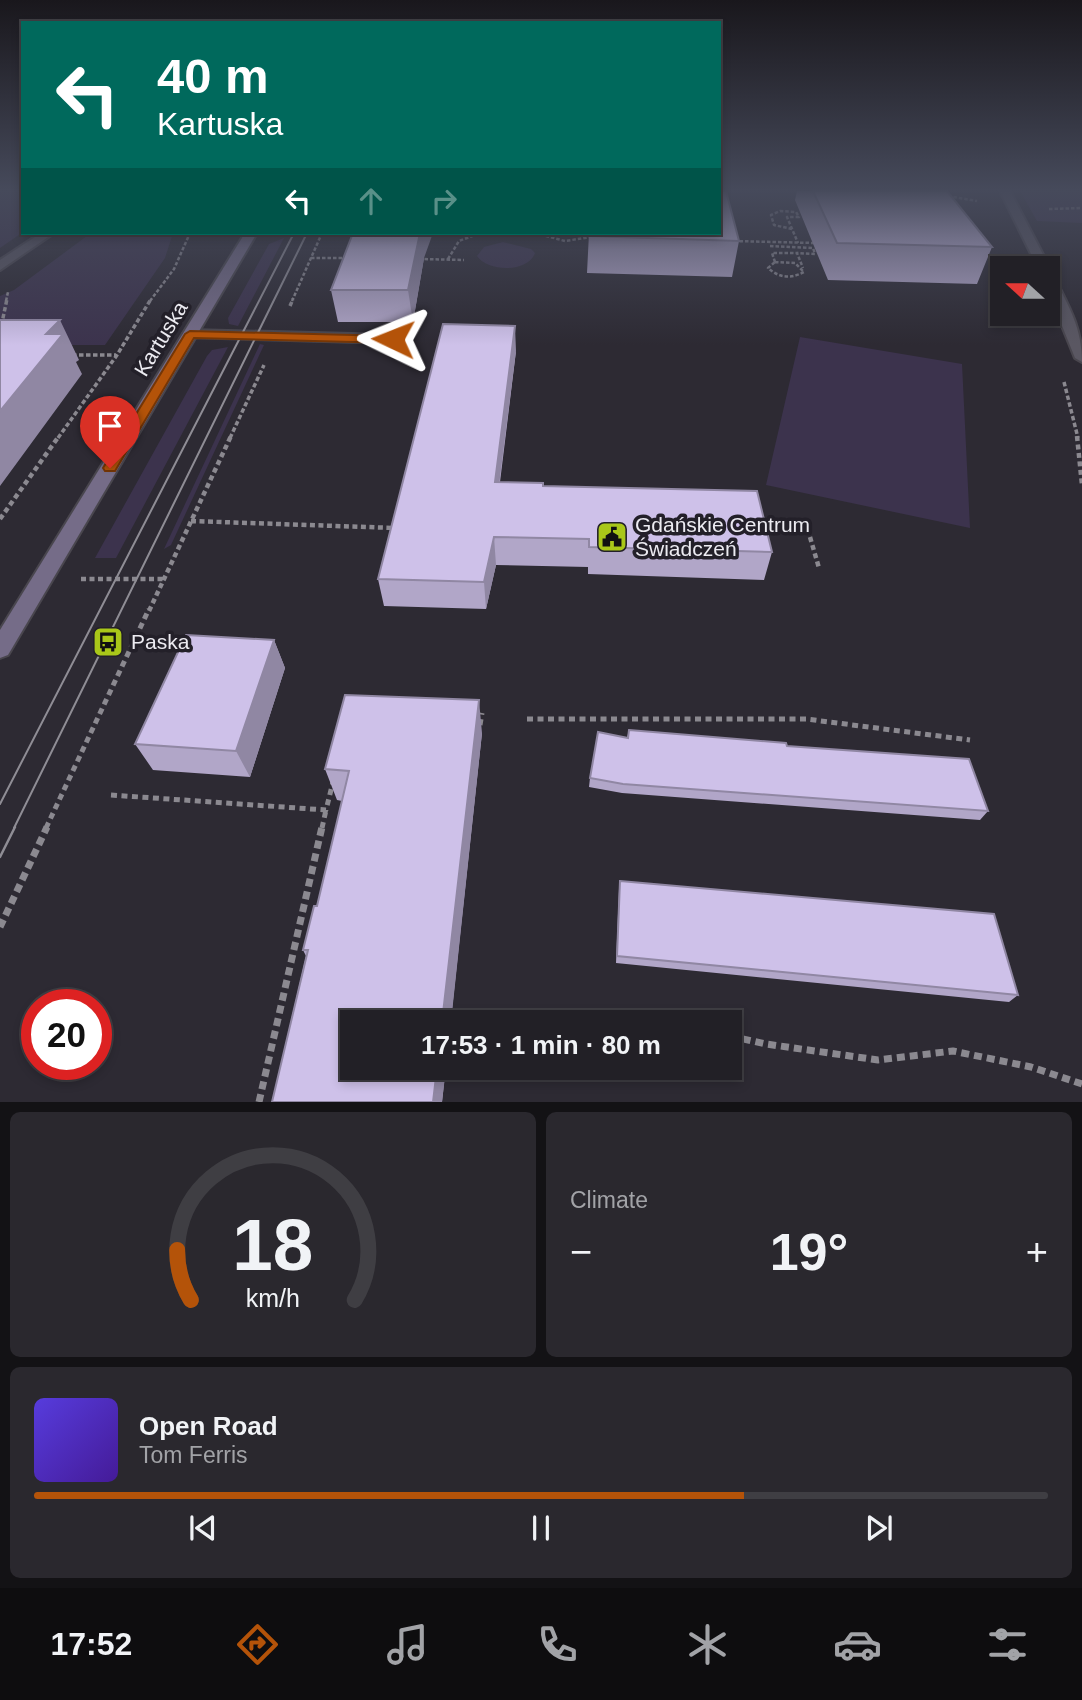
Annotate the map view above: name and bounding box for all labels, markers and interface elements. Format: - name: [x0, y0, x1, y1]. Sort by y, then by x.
- icon: left: [42, 49, 133, 140]
- text: 40 m: [157, 49, 269, 103]
- text: Kartuska: [157, 106, 283, 142]
- icon: left: [279, 182, 317, 220]
- icon: ahead: [352, 182, 390, 220]
- icon: right: [425, 182, 463, 220]
- north arrow: [990, 256, 1060, 326]
- map controls: [990, 256, 1060, 326]
- street label: Kartuska: [129, 297, 192, 380]
- position arrow: [356, 302, 430, 376]
- pin: [80, 396, 140, 468]
- icon: arrive: [91, 407, 129, 445]
- place label: Gdańskie Centrum Świadczeń: [635, 513, 810, 560]
- public building icon: Gdańskie Centrum Świadczeń: [595, 520, 629, 554]
- bus stop icon: Paska: [91, 625, 125, 659]
- place label: Paska: [131, 630, 190, 653]
- speed limit sign: 20: [21, 989, 112, 1080]
- text: 17:53 · 1 min · 80 m: [421, 1030, 661, 1060]
- text: Climate: [570, 1187, 648, 1213]
- text: 18: [233, 1205, 313, 1286]
- text: 19°: [770, 1223, 848, 1281]
- text: −: [570, 1231, 592, 1273]
- text: +: [1026, 1231, 1048, 1273]
- text: km/h: [246, 1284, 300, 1312]
- text: Open Road: [139, 1411, 278, 1441]
- text: Tom Ferris: [139, 1442, 248, 1468]
- icon: previous: [184, 1509, 222, 1547]
- icon: pause: [522, 1509, 560, 1547]
- icon: next: [860, 1509, 898, 1547]
- icon: directions: [233, 1620, 282, 1669]
- icon: music: [383, 1620, 432, 1669]
- icon: phone: [533, 1620, 582, 1669]
- icon: climate: [683, 1620, 732, 1669]
- icon: car: [833, 1620, 882, 1669]
- icon: filters: [983, 1620, 1032, 1669]
- text: 17:52: [50, 1626, 132, 1662]

